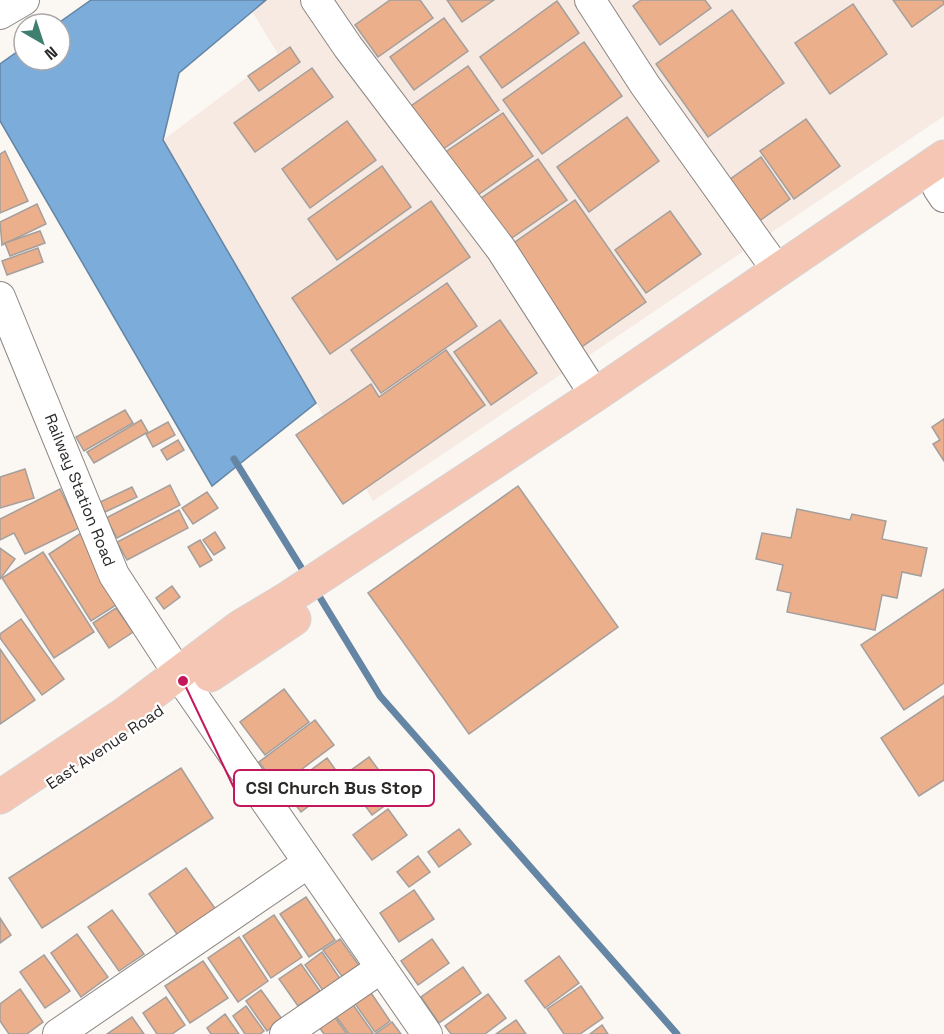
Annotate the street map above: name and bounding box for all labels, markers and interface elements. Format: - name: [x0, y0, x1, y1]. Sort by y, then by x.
- north arrow: [12, 12, 72, 72]
- text: N: [40, 42, 62, 65]
- street label: Railway Station Road: [40, 411, 120, 569]
- street label: East Avenue Road: [42, 700, 168, 794]
- callout: CSI Church Bus Stop: [234, 770, 434, 806]
- text: CSI Church Bus Stop: [246, 776, 422, 799]

